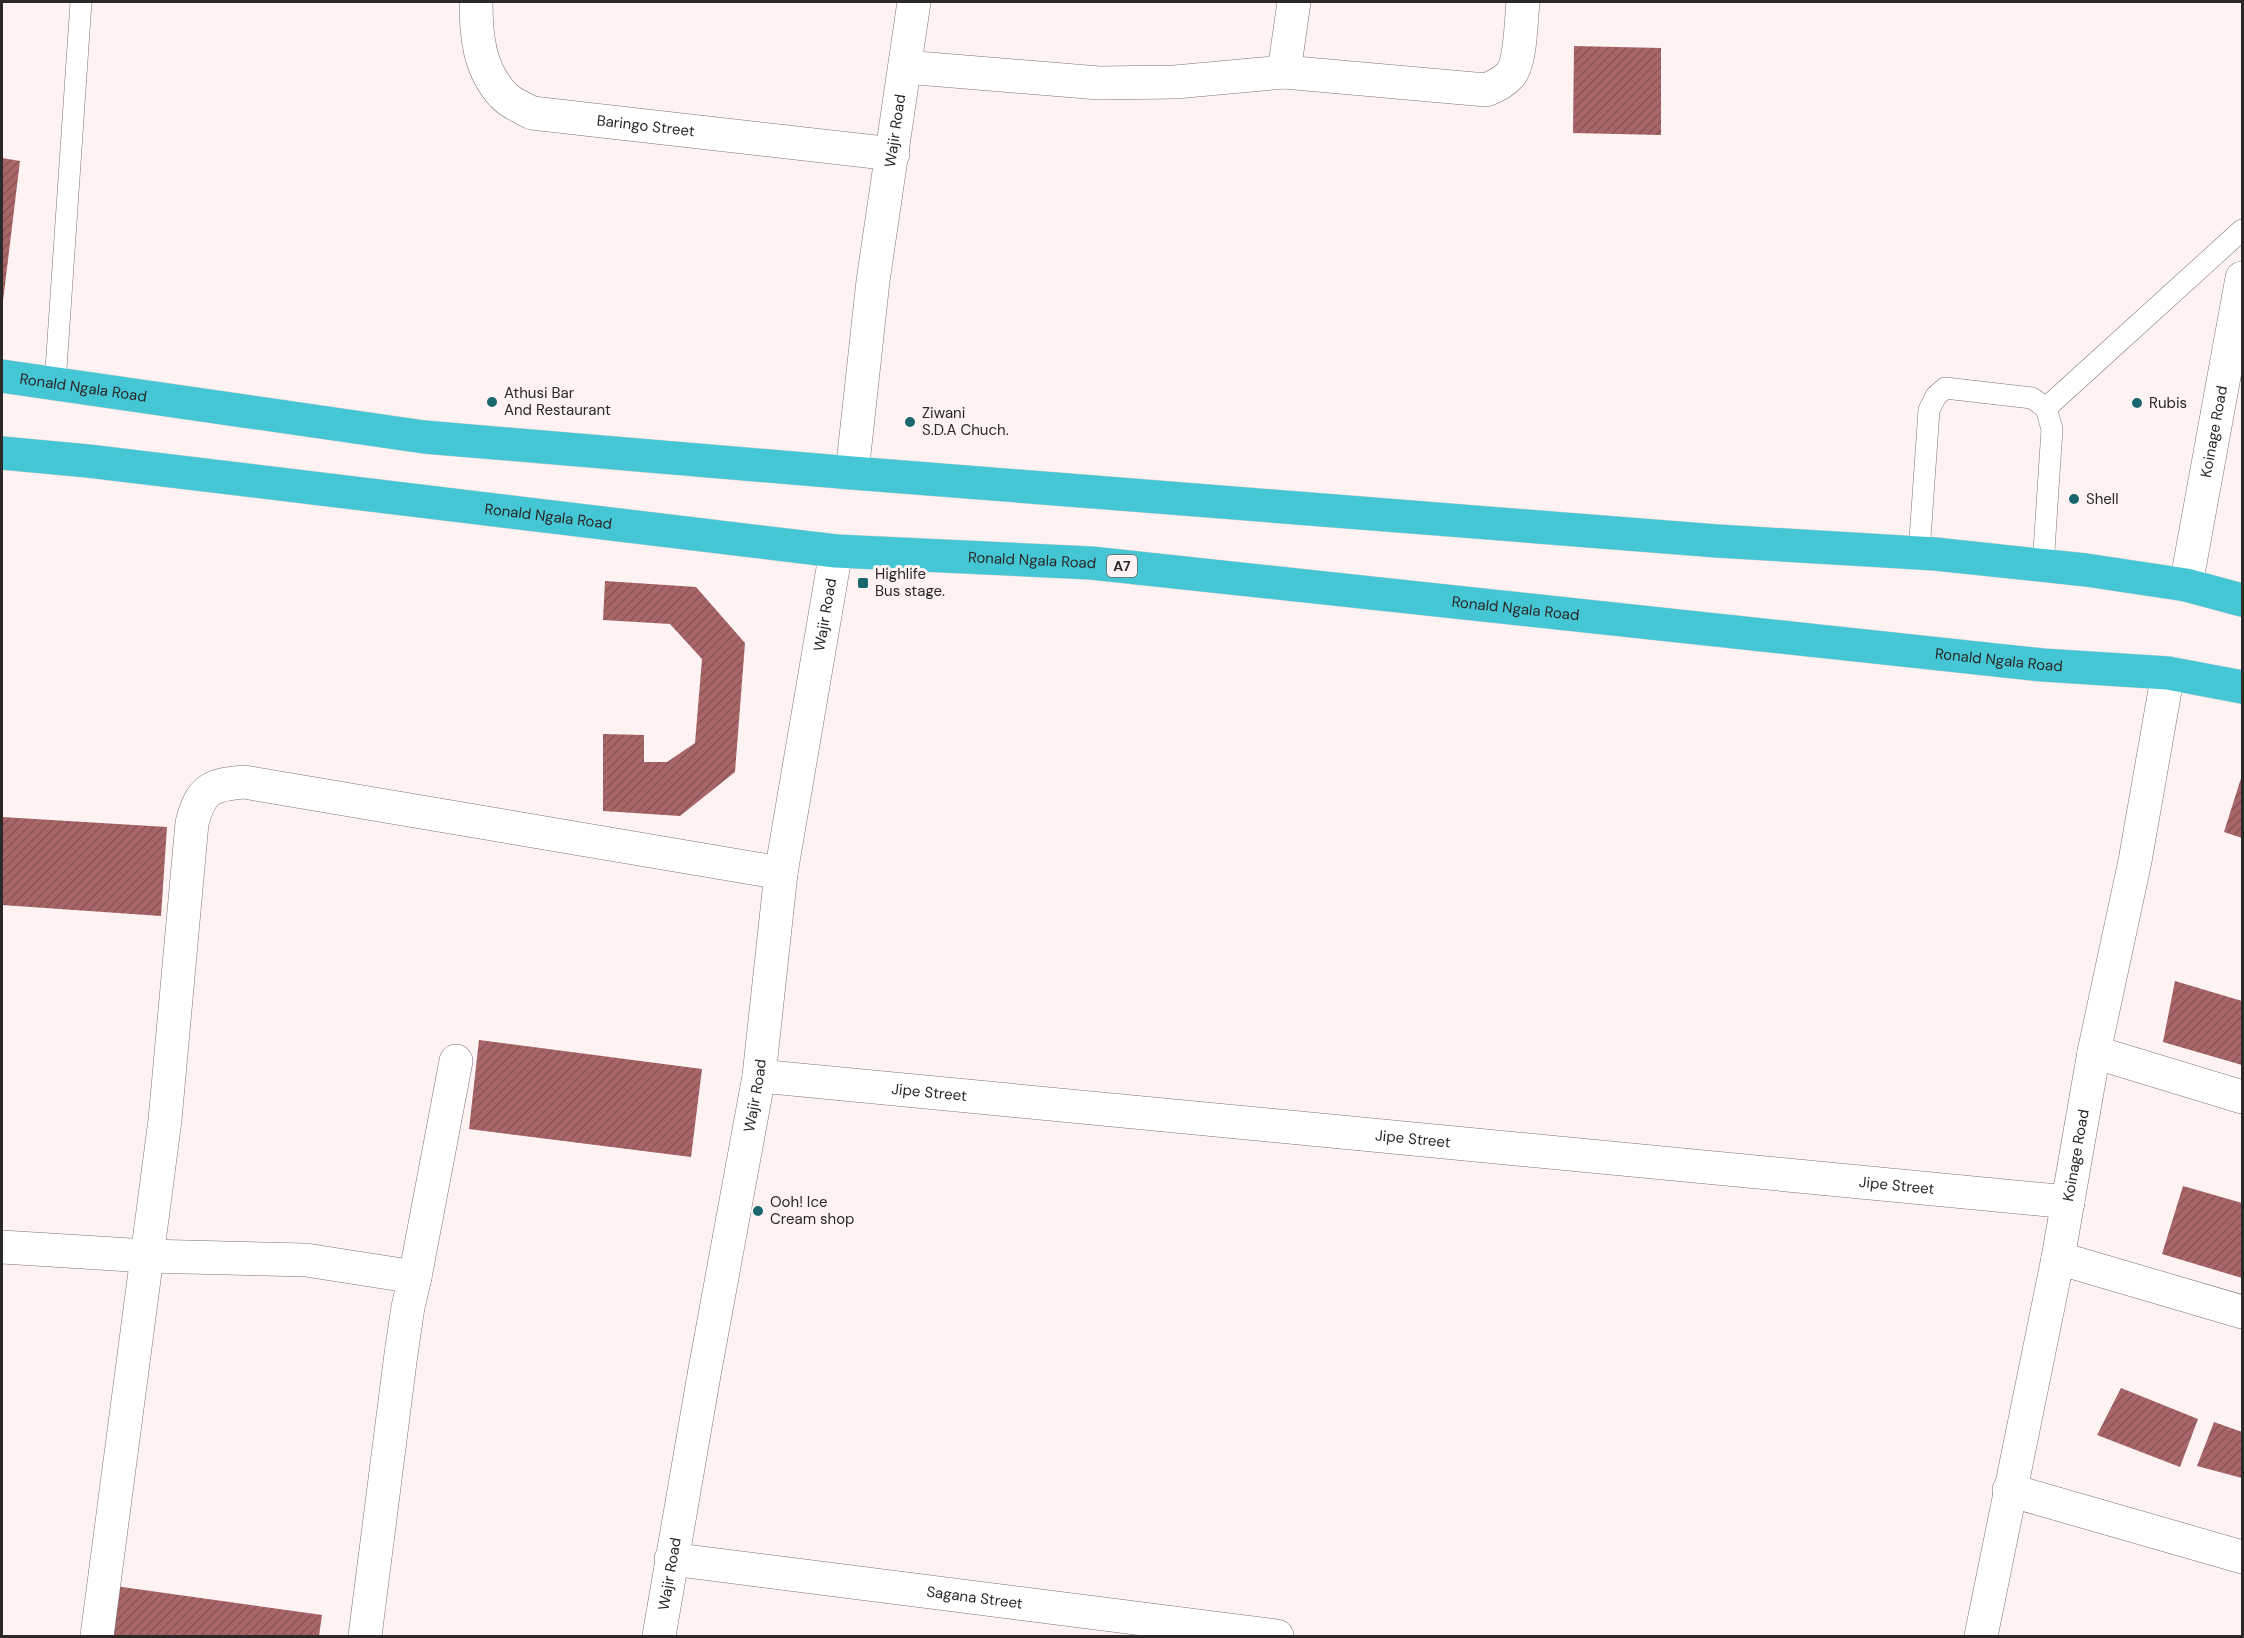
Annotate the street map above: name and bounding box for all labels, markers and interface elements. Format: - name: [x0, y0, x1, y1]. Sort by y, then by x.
- street label: Wajir Road: [880, 93, 910, 169]
- street label: Baringo Street: [596, 110, 696, 141]
- street label: Ronald Ngala Road: [18, 369, 148, 407]
- place label: Athusi Bar And Restaurant: [504, 383, 611, 420]
- street label: Koinage Road: [2196, 384, 2232, 479]
- place label: Rubis: [2149, 393, 2187, 413]
- marker: Athusi Bar And Restaurant: [485, 395, 499, 409]
- marker: Rubis: [2130, 396, 2144, 410]
- place label: Ziwani S.D.A Chuch.: [922, 403, 1009, 440]
- marker: Ziwani S.D.A Chuch.: [903, 415, 917, 429]
- place label: Shell: [2086, 489, 2119, 509]
- marker: Shell: [2067, 492, 2081, 506]
- street label: Ronald Ngala Road: [483, 499, 613, 534]
- street label: Ronald Ngala Road: [967, 547, 1097, 573]
- road number: A7: [1107, 555, 1137, 577]
- place label: Highlife Bus stage.: [875, 564, 945, 601]
- marker: Highlife Bus stage.: [856, 576, 870, 590]
- street label: Wajir Road: [809, 577, 841, 653]
- street label: Ronald Ngala Road: [1451, 592, 1580, 625]
- street label: Ronald Ngala Road: [1934, 643, 2063, 676]
- street label: Wajir Road: [739, 1058, 771, 1134]
- street label: Jipe Street: [891, 1079, 968, 1106]
- street label: Koinage Road: [2058, 1108, 2094, 1203]
- street label: Jipe Street: [1374, 1125, 1452, 1153]
- street label: Jipe Street: [1858, 1172, 1935, 1199]
- place label: Ooh! Ice Cream shop: [770, 1192, 855, 1229]
- marker: Ooh! Ice Cream shop: [751, 1204, 765, 1218]
- street label: Wajir Road: [654, 1536, 686, 1612]
- street label: Sagana Street: [925, 1582, 1024, 1614]

